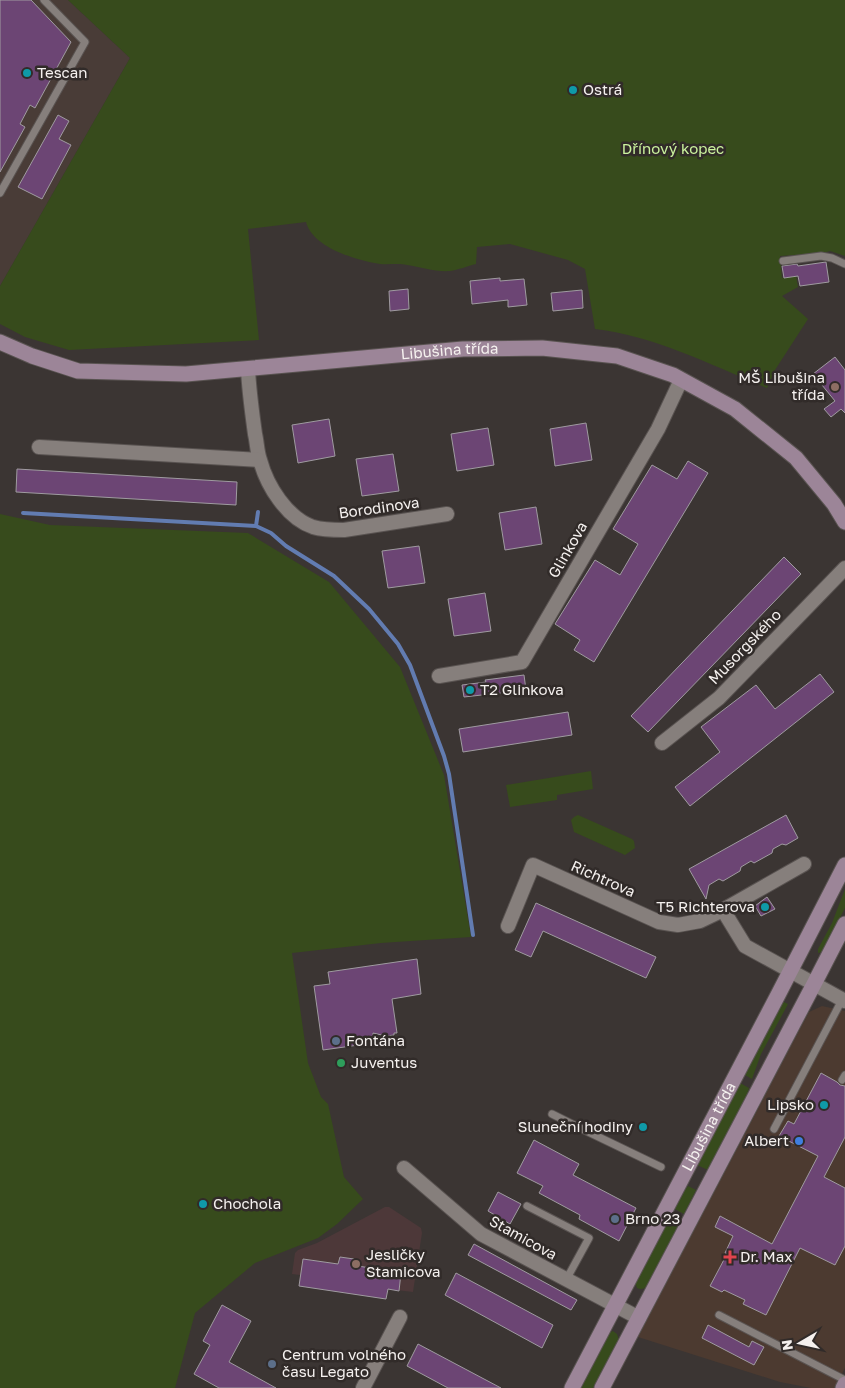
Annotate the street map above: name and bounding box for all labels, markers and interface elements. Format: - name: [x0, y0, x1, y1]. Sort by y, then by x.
- place label: Tescan: [37, 63, 87, 81]
- marker: Tescan: [21, 67, 33, 79]
- place label: Ostrá: [583, 80, 622, 98]
- marker: Ostrá: [567, 84, 579, 96]
- park label: Dřínový kopec: [622, 139, 724, 157]
- street label: Libušina třída: [400, 339, 499, 363]
- place label: MŠ Libušina třída: [738, 368, 825, 403]
- marker: MŠ Libušina třída: [829, 381, 841, 393]
- street label: Borodinova: [337, 492, 420, 522]
- street label: Glinkova: [544, 518, 590, 581]
- street label: Musorgského: [704, 605, 784, 687]
- place label: T2 Glinkova: [480, 680, 564, 698]
- marker: T2 Glinkova: [464, 684, 476, 696]
- street label: Richtrova: [569, 856, 638, 900]
- place label: T5 Richterova: [656, 897, 755, 915]
- marker: T5 Richterova: [759, 901, 771, 913]
- place label: Fontána: [346, 1031, 405, 1049]
- marker: Fontána: [330, 1035, 342, 1047]
- place label: Juventus: [351, 1053, 417, 1071]
- marker: Juventus: [335, 1057, 347, 1069]
- street label: Libušina třída: [677, 1079, 739, 1174]
- place label: Lipsko: [767, 1095, 814, 1113]
- marker: Lipsko: [818, 1099, 830, 1111]
- place label: Sluneční hodiny: [518, 1117, 634, 1135]
- marker: Sluneční hodiny: [637, 1121, 649, 1133]
- place label: Albert: [744, 1131, 789, 1149]
- marker: Albert: [793, 1135, 805, 1147]
- place label: Chochola: [213, 1194, 281, 1212]
- marker: Chochola: [197, 1198, 209, 1210]
- place label: Brno 23: [625, 1209, 680, 1227]
- street label: Stamicova: [487, 1211, 560, 1263]
- marker: Brno 23: [609, 1213, 621, 1225]
- place label: Jesličky Stamicova: [366, 1245, 440, 1280]
- place label: Dr. Max: [740, 1247, 792, 1265]
- marker: Dr. Max: [724, 1251, 736, 1263]
- marker: Jesličky Stamicova: [350, 1258, 362, 1270]
- north arrow: [775, 1318, 825, 1368]
- text: N: [777, 1339, 796, 1352]
- place label: Centrum volného času Legato: [282, 1345, 406, 1380]
- marker: Centrum volného času Legato: [266, 1358, 278, 1370]

